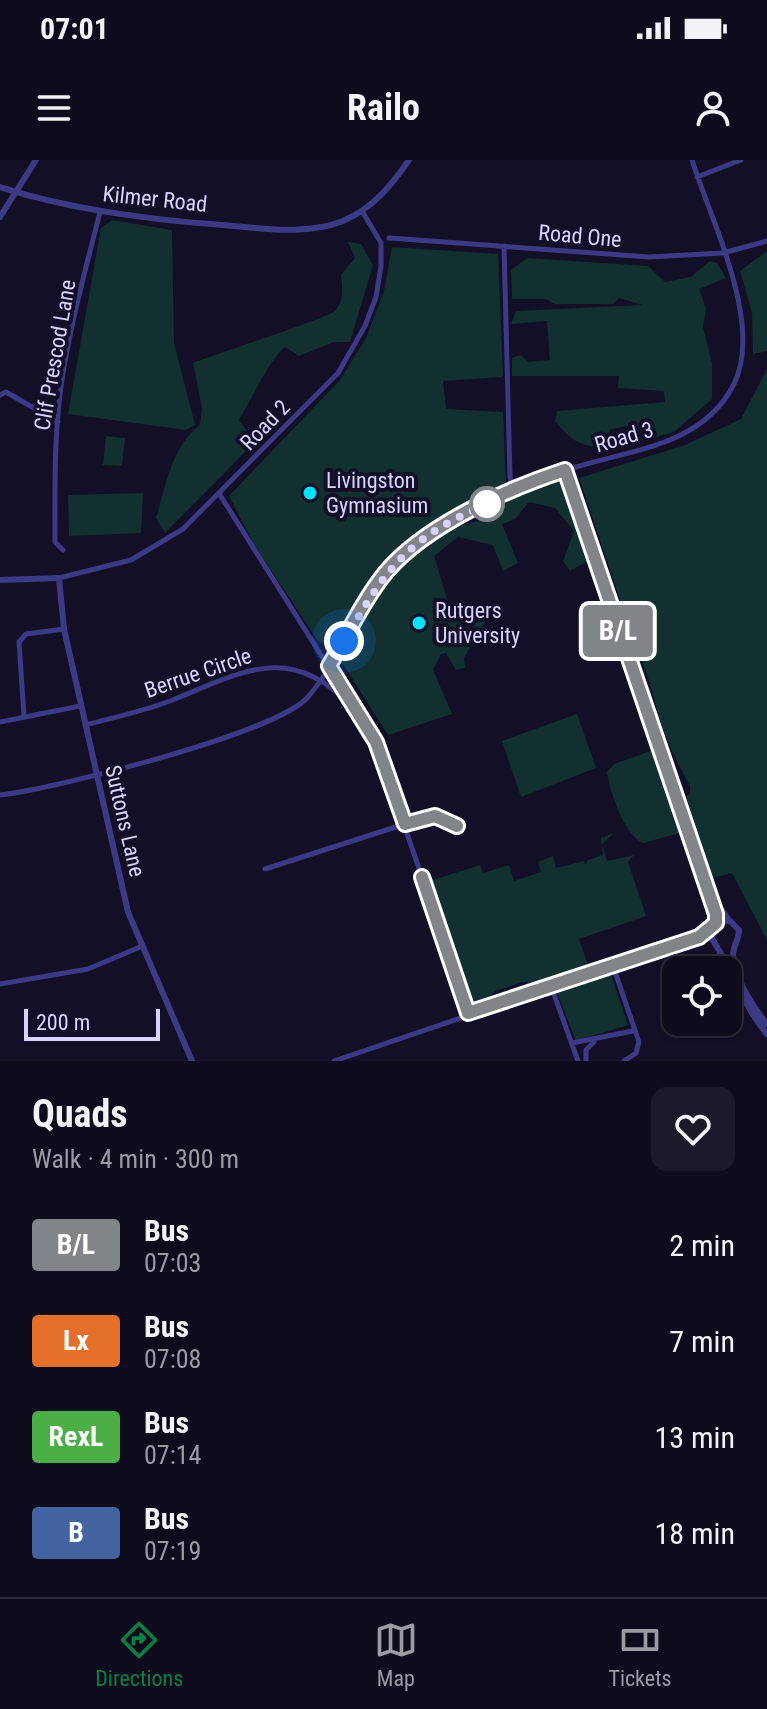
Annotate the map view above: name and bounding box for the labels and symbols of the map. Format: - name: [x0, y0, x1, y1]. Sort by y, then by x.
- street label: Kilmer Road: [102, 181, 208, 217]
- street label: Road One: [537, 220, 623, 252]
- street label: Clif Prescod Lane: [29, 278, 81, 432]
- street label: Road 2: [235, 395, 295, 455]
- street label: Road 3: [592, 417, 656, 457]
- place label: Livingston Gymnasium: [326, 468, 428, 518]
- marker: Livingston Gymnasium: [301, 484, 319, 502]
- unlabelled marker: [470, 487, 504, 521]
- place label: Rutgers University: [435, 598, 520, 648]
- line badge: B/L: [572, 605, 664, 657]
- marker: Rutgers University: [410, 614, 428, 632]
- your location: [324, 621, 364, 661]
- street label: Berrue Circle: [141, 643, 255, 703]
- street label: Suttons Lane: [100, 763, 150, 879]
- scale bar: [24, 1005, 160, 1041]

